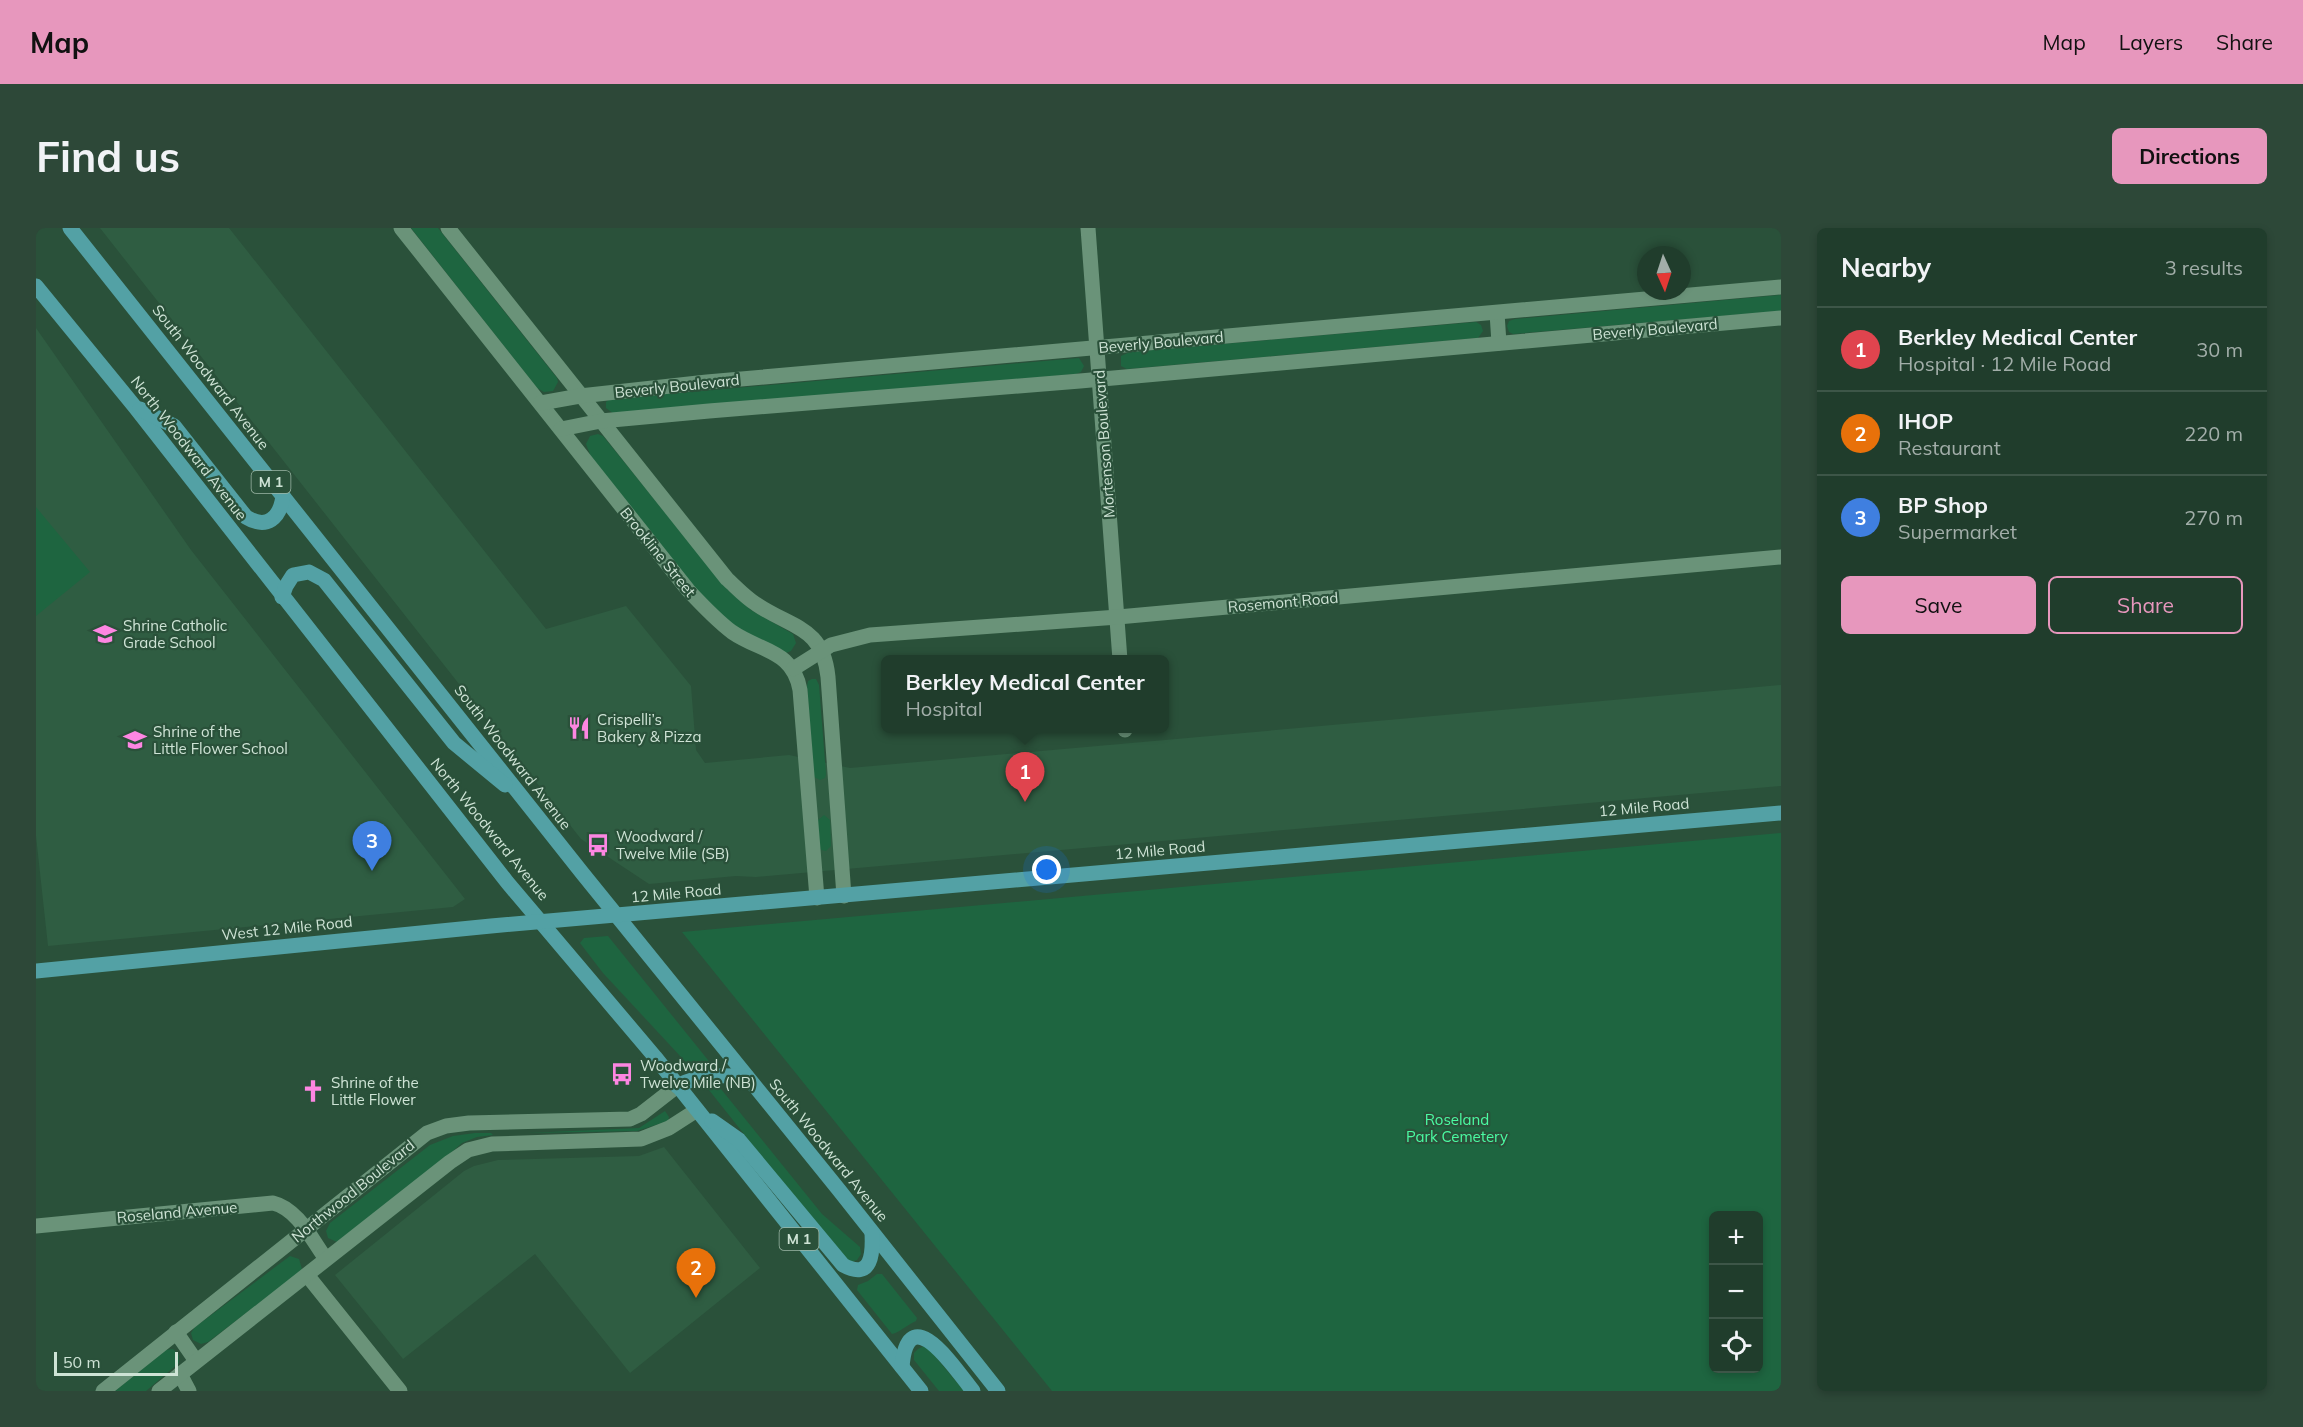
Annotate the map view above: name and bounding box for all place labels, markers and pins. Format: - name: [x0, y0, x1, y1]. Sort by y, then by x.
- place label: Shrine Catholic Grade School: [123, 616, 227, 652]
- school or university icon: Shrine Catholic Grade School: [92, 621, 118, 647]
- place label: Crispelli’s Bakery & Pizza: [597, 710, 701, 746]
- restaurant icon: Crispelli’s Bakery & Pizza: [566, 715, 592, 741]
- place label: Shrine of the Little Flower School: [153, 722, 288, 758]
- school or university icon: Shrine of the Little Flower School: [122, 727, 148, 753]
- pin: 1: [1006, 752, 1044, 802]
- pin: 3: [352, 822, 392, 871]
- place label: Woodward / Twelve Mile (SB): [616, 827, 730, 863]
- bus stop icon: Woodward / Twelve Mile (SB): [585, 832, 611, 858]
- place label: Woodward / Twelve Mile (NB): [640, 1056, 756, 1092]
- bus stop icon: Woodward / Twelve Mile (NB): [609, 1061, 635, 1087]
- place label: Shrine of the Little Flower: [331, 1073, 419, 1109]
- church icon: Shrine of the Little Flower: [300, 1078, 326, 1104]
- pin: 2: [676, 1248, 716, 1298]

